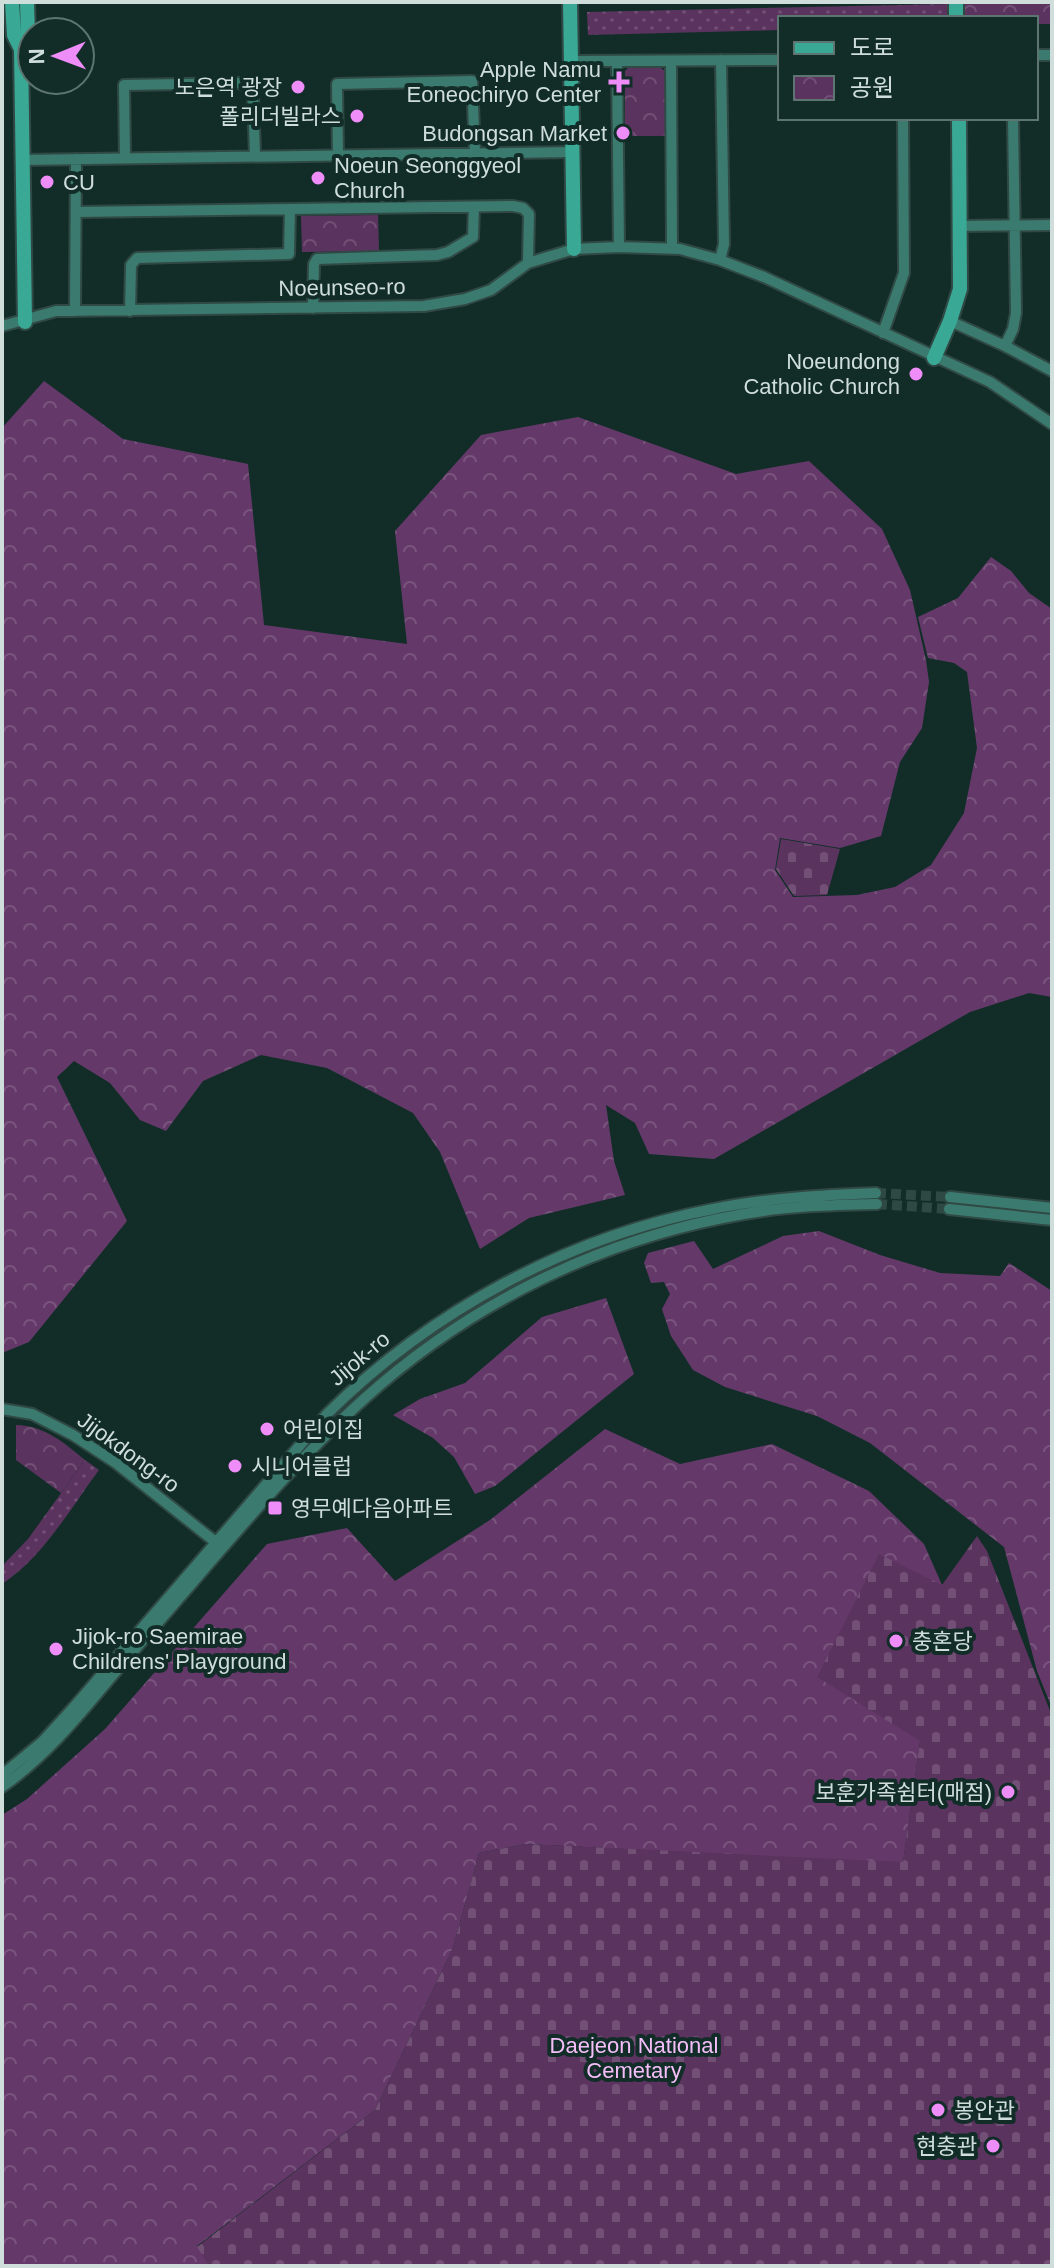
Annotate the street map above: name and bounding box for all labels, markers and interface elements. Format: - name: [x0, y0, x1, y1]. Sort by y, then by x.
- north arrow: [16, 16, 96, 96]
- legend: [778, 16, 1038, 120]
- text: 도로: [850, 34, 894, 61]
- text: N: [24, 48, 49, 65]
- place label: Apple Namu Eoneochiryo Center: [407, 57, 601, 107]
- marker: Apple Namu Eoneochiryo Center: [608, 71, 630, 93]
- text: 공원: [850, 74, 894, 101]
- place label: 노은역 광장: [175, 75, 282, 100]
- marker: 노은역 광장: [289, 78, 307, 96]
- place label: 폴리더빌라스: [220, 104, 341, 129]
- marker: 폴리더빌라스: [348, 107, 366, 125]
- place label: Budongsan Market: [422, 121, 607, 146]
- marker: Budongsan Market: [614, 124, 632, 142]
- place label: Noeun Seonggyeol Church: [334, 153, 521, 203]
- marker: Noeun Seonggyeol Church: [309, 169, 327, 187]
- place label: CU: [63, 170, 95, 195]
- marker: CU: [38, 173, 56, 191]
- street label: Noeunseo-ro: [278, 274, 406, 301]
- place label: Noeundong Catholic Church: [743, 349, 900, 399]
- marker: Noeundong Catholic Church: [907, 365, 925, 383]
- street label: Jijok-ro: [324, 1326, 395, 1391]
- street label: Jijokdong-ro: [73, 1407, 185, 1498]
- place label: 어린이집: [283, 1417, 364, 1442]
- marker: 어린이집: [258, 1420, 276, 1438]
- place label: 시니어클럽: [251, 1454, 352, 1479]
- marker: 시니어클럽: [226, 1457, 244, 1475]
- place label: 영무예다음아파트: [291, 1496, 453, 1521]
- marker: 영무예다음아파트: [266, 1499, 284, 1517]
- place label: Jijok-ro Saemirae Childrens' Playground: [72, 1624, 287, 1674]
- place label: 충혼당: [912, 1629, 973, 1654]
- marker: 충혼당: [887, 1632, 905, 1650]
- marker: Jijok-ro Saemirae Childrens' Playground: [47, 1640, 65, 1658]
- place label: 보훈가족쉼터(매점): [815, 1780, 992, 1805]
- marker: 보훈가족쉼터(매점): [999, 1783, 1017, 1801]
- park label: Daejeon National Cemetary: [550, 2033, 718, 2083]
- place label: 봉안관: [954, 2098, 1015, 2123]
- marker: 봉안관: [929, 2101, 947, 2119]
- place label: 현충관: [916, 2134, 977, 2159]
- marker: 현충관: [984, 2137, 1002, 2155]

